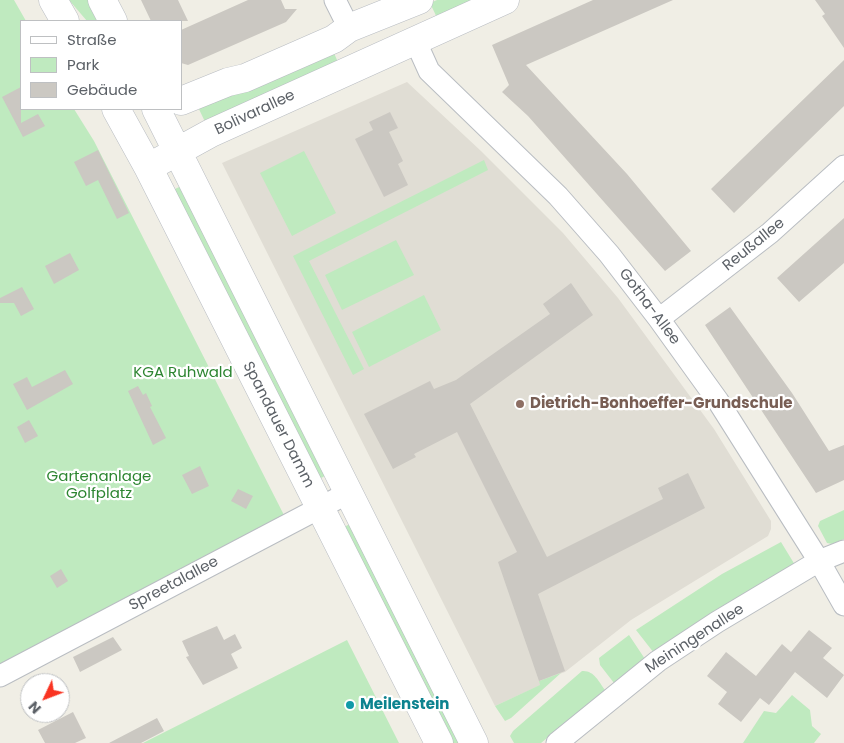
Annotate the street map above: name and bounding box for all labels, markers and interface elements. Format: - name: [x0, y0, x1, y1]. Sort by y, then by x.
- legend: [20, 20, 182, 110]
- text: Straße: [67, 29, 117, 50]
- text: Park: [67, 54, 99, 75]
- text: Gebäude: [67, 79, 137, 100]
- street label: Bolivarallee: [212, 87, 298, 139]
- street label: Reußallee: [719, 215, 789, 275]
- street label: Gotha-Allee: [614, 265, 684, 349]
- street label: Spandauer Damm: [238, 359, 318, 491]
- park label: KGA Ruhwald: [133, 364, 233, 382]
- place label: Dietrich-Bonhoeffer-Grundschule: [530, 395, 793, 413]
- marker: Dietrich-Bonhoeffer-Grundschule: [514, 398, 526, 410]
- park label: Gartenanlage Golfplatz: [47, 468, 151, 503]
- street label: Spreetalallee: [126, 553, 222, 615]
- street label: Meiningenallee: [642, 600, 748, 678]
- north arrow: [20, 673, 70, 723]
- place label: Meilenstein: [360, 696, 449, 714]
- text: N: [24, 697, 46, 718]
- marker: Meilenstein: [344, 699, 356, 711]

